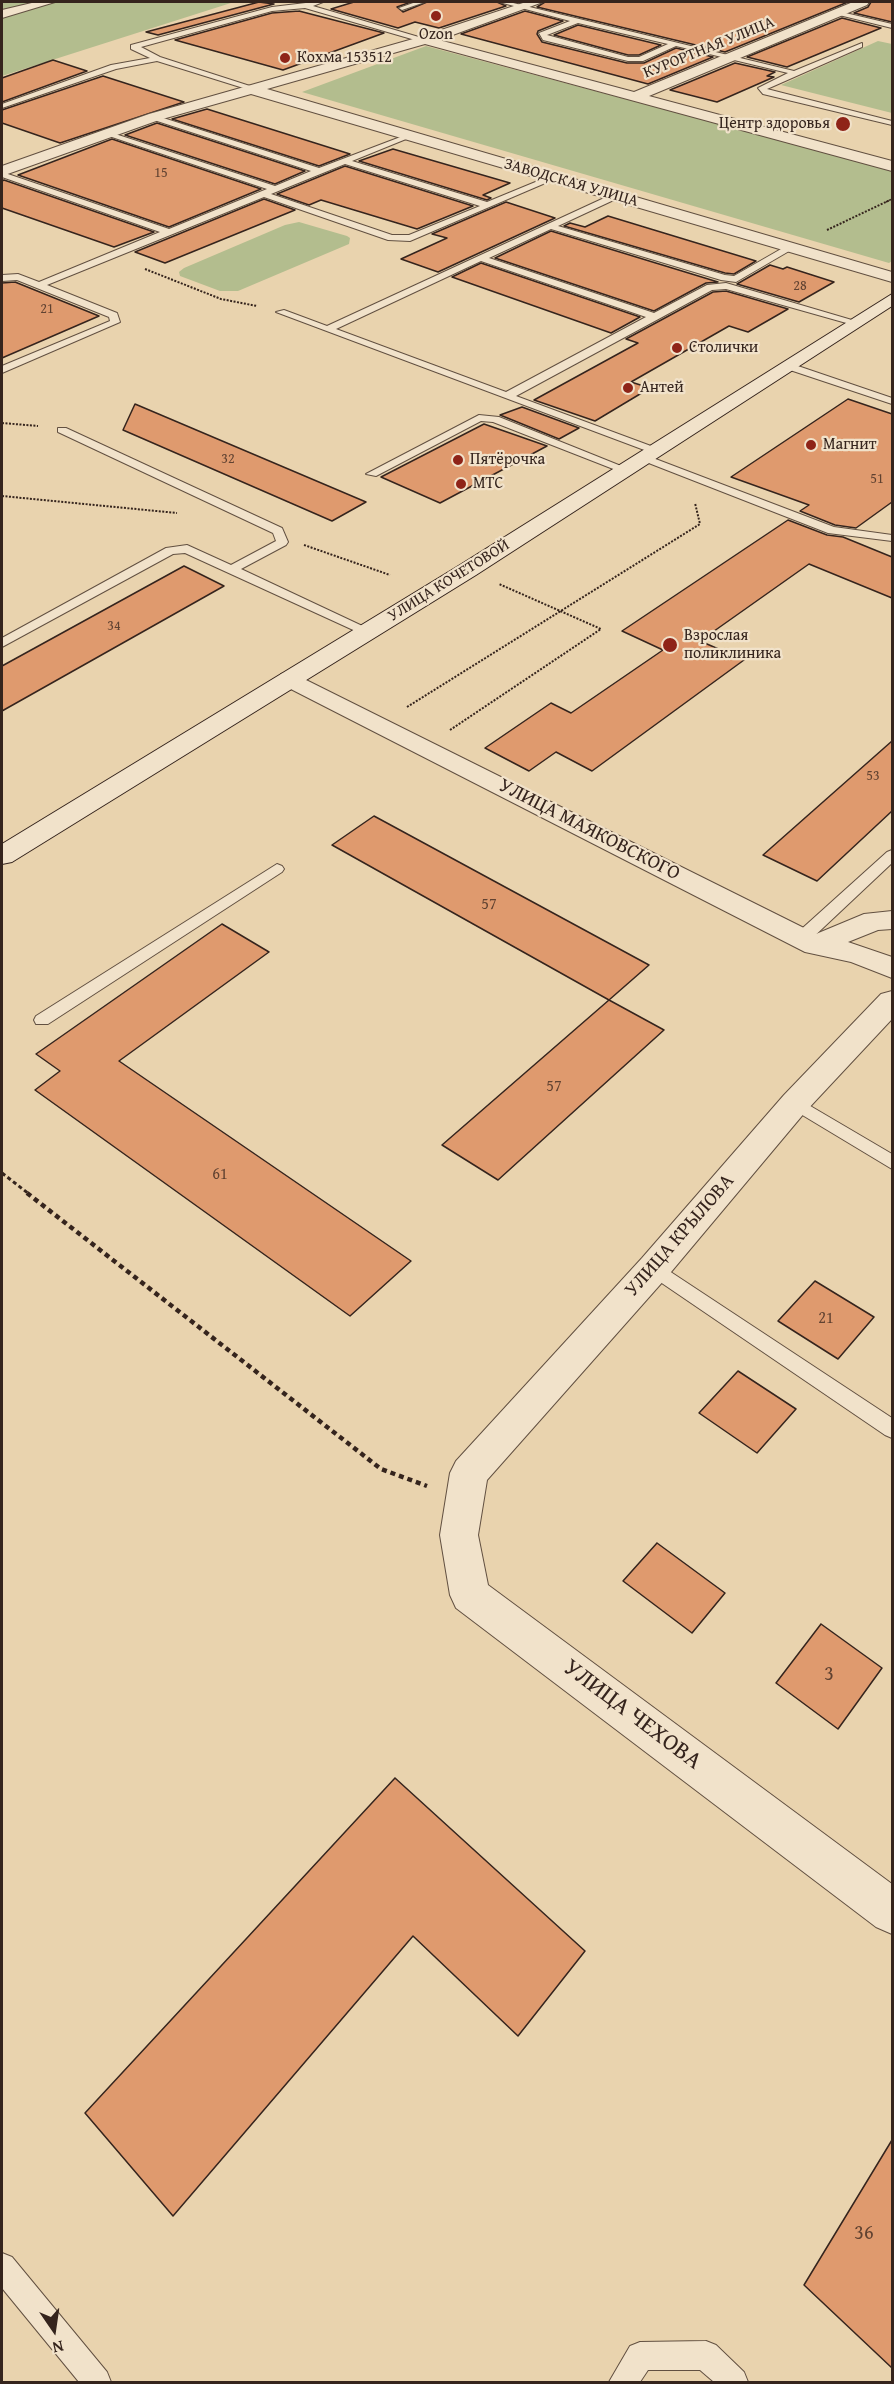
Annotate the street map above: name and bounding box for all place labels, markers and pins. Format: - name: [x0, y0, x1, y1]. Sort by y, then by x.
- marker: Ozon: [429, 9, 443, 23]
- place label: Ozon: [419, 25, 453, 45]
- place label: Кохма 153512: [297, 48, 392, 68]
- marker: Кохма 153512: [278, 51, 292, 65]
- place label: Центр здоровья: [719, 114, 830, 134]
- marker: Центр здоровья: [834, 115, 852, 133]
- place label: Столички: [689, 338, 758, 358]
- marker: Столички: [670, 341, 684, 355]
- place label: Антей: [640, 378, 684, 398]
- marker: Антей: [621, 381, 635, 395]
- place label: Магнит: [823, 435, 876, 455]
- marker: Магнит: [804, 438, 818, 452]
- place label: Пятёрочка: [470, 450, 545, 470]
- marker: Пятёрочка: [451, 453, 465, 467]
- place label: МТС: [473, 474, 503, 494]
- marker: МТС: [454, 477, 468, 491]
- place label: Взрослая поликлиника: [684, 626, 781, 664]
- marker: Взрослая поликлиника: [661, 636, 679, 654]

